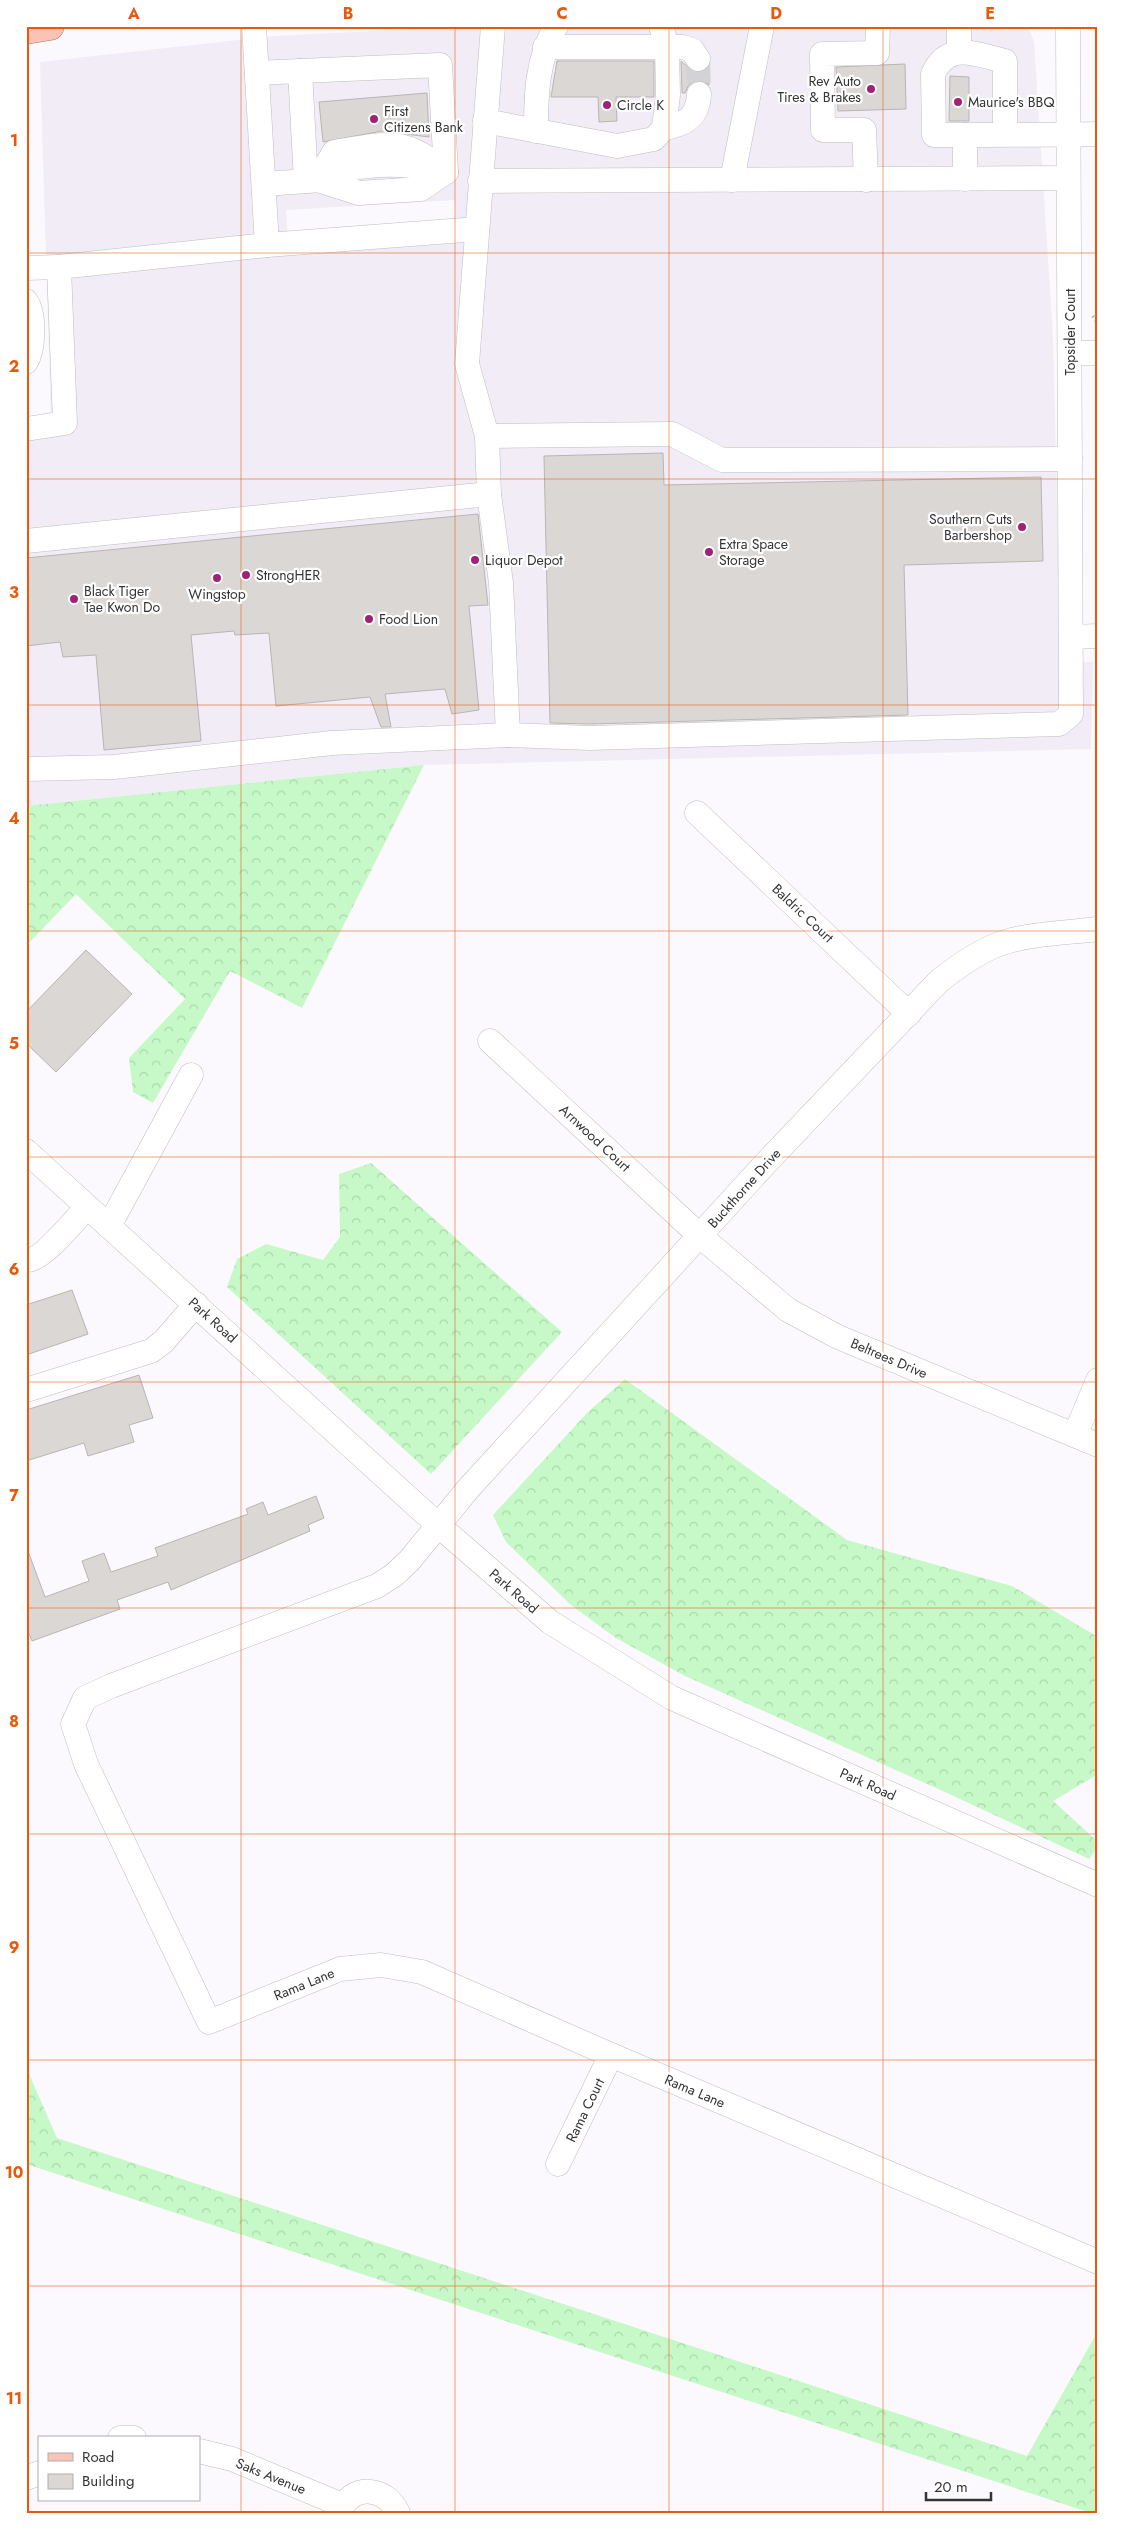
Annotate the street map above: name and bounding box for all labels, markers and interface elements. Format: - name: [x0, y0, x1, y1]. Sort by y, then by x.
- text: A: [127, 2, 140, 25]
- text: B: [343, 2, 353, 25]
- text: C: [556, 2, 568, 25]
- text: D: [770, 2, 782, 25]
- text: E: [985, 2, 995, 25]
- place label: Rev Auto Tires & Brakes: [777, 71, 861, 107]
- marker: Rev Auto Tires & Brakes: [865, 83, 877, 95]
- place label: Maurice's BBQ: [968, 92, 1055, 112]
- place label: Circle K: [617, 95, 664, 115]
- marker: Maurice's BBQ: [952, 96, 964, 108]
- marker: Circle K: [601, 99, 613, 111]
- place label: First Citizens Bank: [384, 101, 464, 137]
- marker: First Citizens Bank: [368, 113, 380, 125]
- text: 1: [10, 129, 18, 152]
- street label: Topsider Court: [1060, 288, 1080, 375]
- text: 2: [9, 355, 19, 378]
- place label: Southern Cuts Barbershop: [929, 509, 1012, 545]
- marker: Southern Cuts Barbershop: [1016, 521, 1028, 533]
- place label: Extra Space Storage: [719, 534, 788, 570]
- marker: Extra Space Storage: [703, 546, 715, 558]
- place label: Liquor Depot: [485, 550, 563, 570]
- marker: Liquor Depot: [469, 554, 481, 566]
- place label: StrongHER: [256, 565, 320, 585]
- marker: StrongHER: [240, 569, 252, 581]
- marker: Wingstop: [211, 572, 223, 584]
- text: 3: [9, 581, 19, 604]
- place label: Black Tiger Tae Kwon Do: [84, 581, 160, 617]
- place label: Wingstop: [188, 584, 246, 604]
- marker: Black Tiger Tae Kwon Do: [68, 593, 80, 605]
- place label: Food Lion: [379, 609, 438, 629]
- marker: Food Lion: [363, 613, 375, 625]
- text: 4: [8, 807, 20, 830]
- street label: Baldric Court: [768, 879, 839, 947]
- text: 5: [9, 1032, 19, 1055]
- street label: Arnwood Court: [555, 1100, 636, 1177]
- street label: Buckthorne Drive: [703, 1144, 785, 1232]
- text: 6: [9, 1258, 19, 1281]
- street label: Park Road: [184, 1293, 242, 1347]
- street label: Beltrees Drive: [848, 1333, 930, 1383]
- text: 7: [9, 1484, 19, 1507]
- street label: Park Road: [485, 1564, 543, 1618]
- text: 8: [9, 1710, 19, 1733]
- street label: Park Road: [837, 1763, 899, 1805]
- text: 9: [9, 1936, 19, 1959]
- street label: Rama Lane: [271, 1963, 337, 2005]
- street label: Rama Lane: [662, 2069, 728, 2113]
- street label: Rama Court: [561, 2074, 609, 2145]
- text: 10: [5, 2161, 23, 2184]
- text: 11: [6, 2387, 22, 2410]
- legend: [38, 2436, 200, 2502]
- text: Road: [82, 2446, 114, 2468]
- street label: Saks Avenue: [233, 2453, 309, 2499]
- scale bar: [926, 2469, 992, 2501]
- text: Building: [82, 2470, 134, 2492]
- text: 20 m: [934, 2476, 968, 2498]

